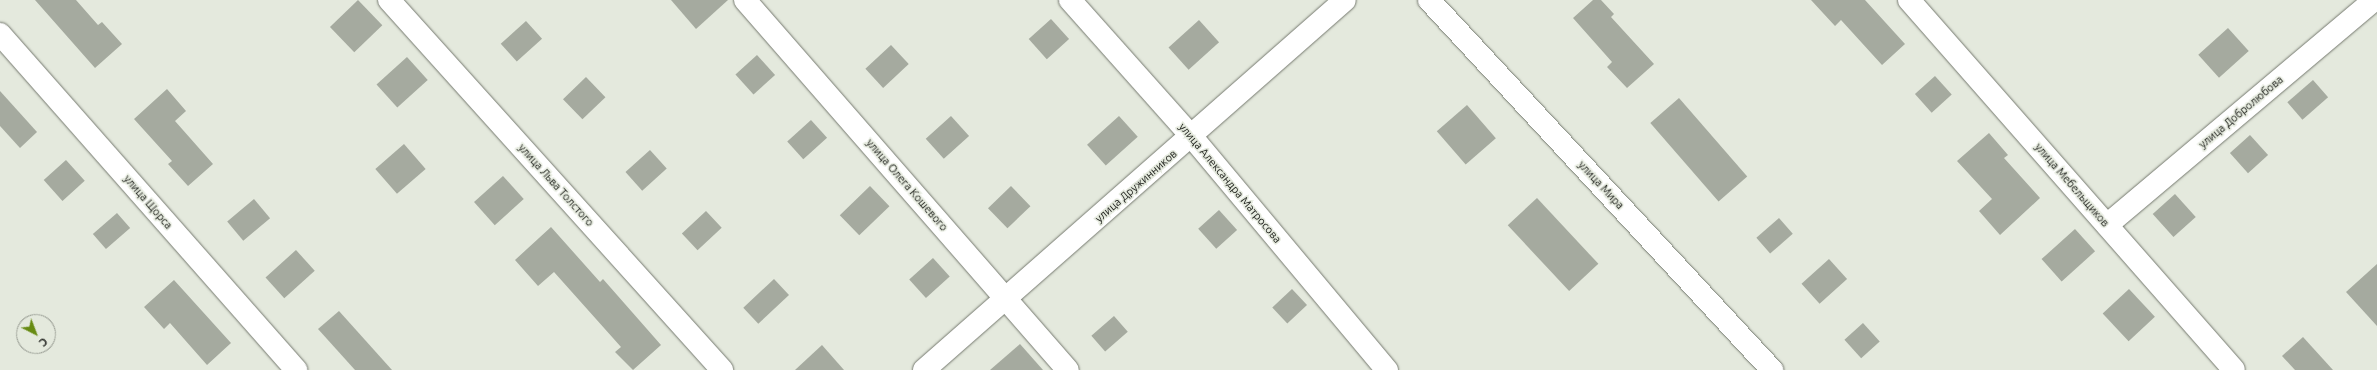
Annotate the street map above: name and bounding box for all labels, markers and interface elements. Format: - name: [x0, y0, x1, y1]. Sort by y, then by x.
- street label: улица Добролюбова: [2196, 73, 2286, 151]
- street label: улица Александра Матросова: [1176, 120, 1284, 246]
- street label: улица Олега Кошевого: [863, 136, 951, 234]
- street label: улица Льва Толстого: [516, 141, 596, 229]
- street label: улица Мебельщиков: [2032, 141, 2112, 229]
- street label: улица Дружинников: [1092, 147, 1180, 225]
- street label: улица Мира: [1575, 158, 1627, 212]
- street label: улица Щорса: [121, 172, 175, 232]
- north arrow: [16, 314, 56, 354]
- text: С: [37, 335, 50, 349]

